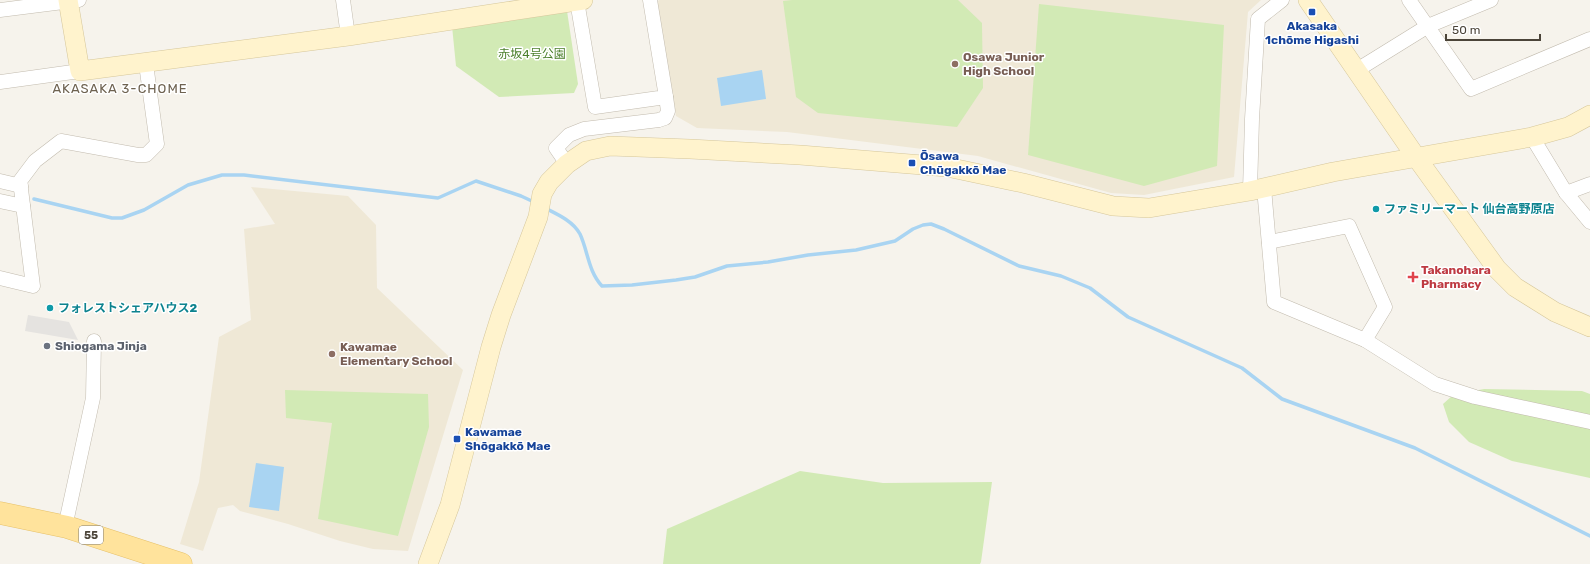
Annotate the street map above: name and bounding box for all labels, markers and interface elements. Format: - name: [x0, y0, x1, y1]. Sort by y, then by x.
- marker: Akasaka 1chōme Higashi: [1307, 7, 1317, 17]
- scale bar: [1446, 16, 1540, 42]
- place label: Akasaka 1chōme Higashi: [1265, 19, 1359, 47]
- text: 50 m: [1452, 23, 1480, 37]
- park label: 赤坂4号公園: [498, 47, 566, 61]
- place label: Osawa Junior High School: [963, 50, 1045, 78]
- marker: Osawa Junior High School: [950, 59, 960, 69]
- district label: AKASAKA 3-CHOME: [52, 81, 188, 96]
- place label: Ōsawa Chūgakkō Mae: [920, 149, 1006, 177]
- marker: Ōsawa Chūgakkō Mae: [907, 158, 917, 168]
- place label: ファミリーマート 仙台高野原店: [1384, 202, 1555, 216]
- marker: ファミリーマート 仙台高野原店: [1371, 204, 1381, 214]
- place label: Takanohara Pharmacy: [1421, 263, 1491, 291]
- marker: Takanohara Pharmacy: [1408, 272, 1418, 282]
- place label: フォレストシェアハウス2: [58, 301, 198, 315]
- marker: フォレストシェアハウス2: [45, 303, 55, 313]
- place label: Shiogama Jinja: [55, 339, 147, 353]
- place label: Kawamae Elementary School: [340, 340, 452, 368]
- marker: Shiogama Jinja: [42, 341, 52, 351]
- marker: Kawamae Elementary School: [327, 349, 337, 359]
- place label: Kawamae Shōgakkō Mae: [465, 425, 551, 453]
- marker: Kawamae Shōgakkō Mae: [452, 434, 462, 444]
- road number: 55: [79, 526, 103, 544]

